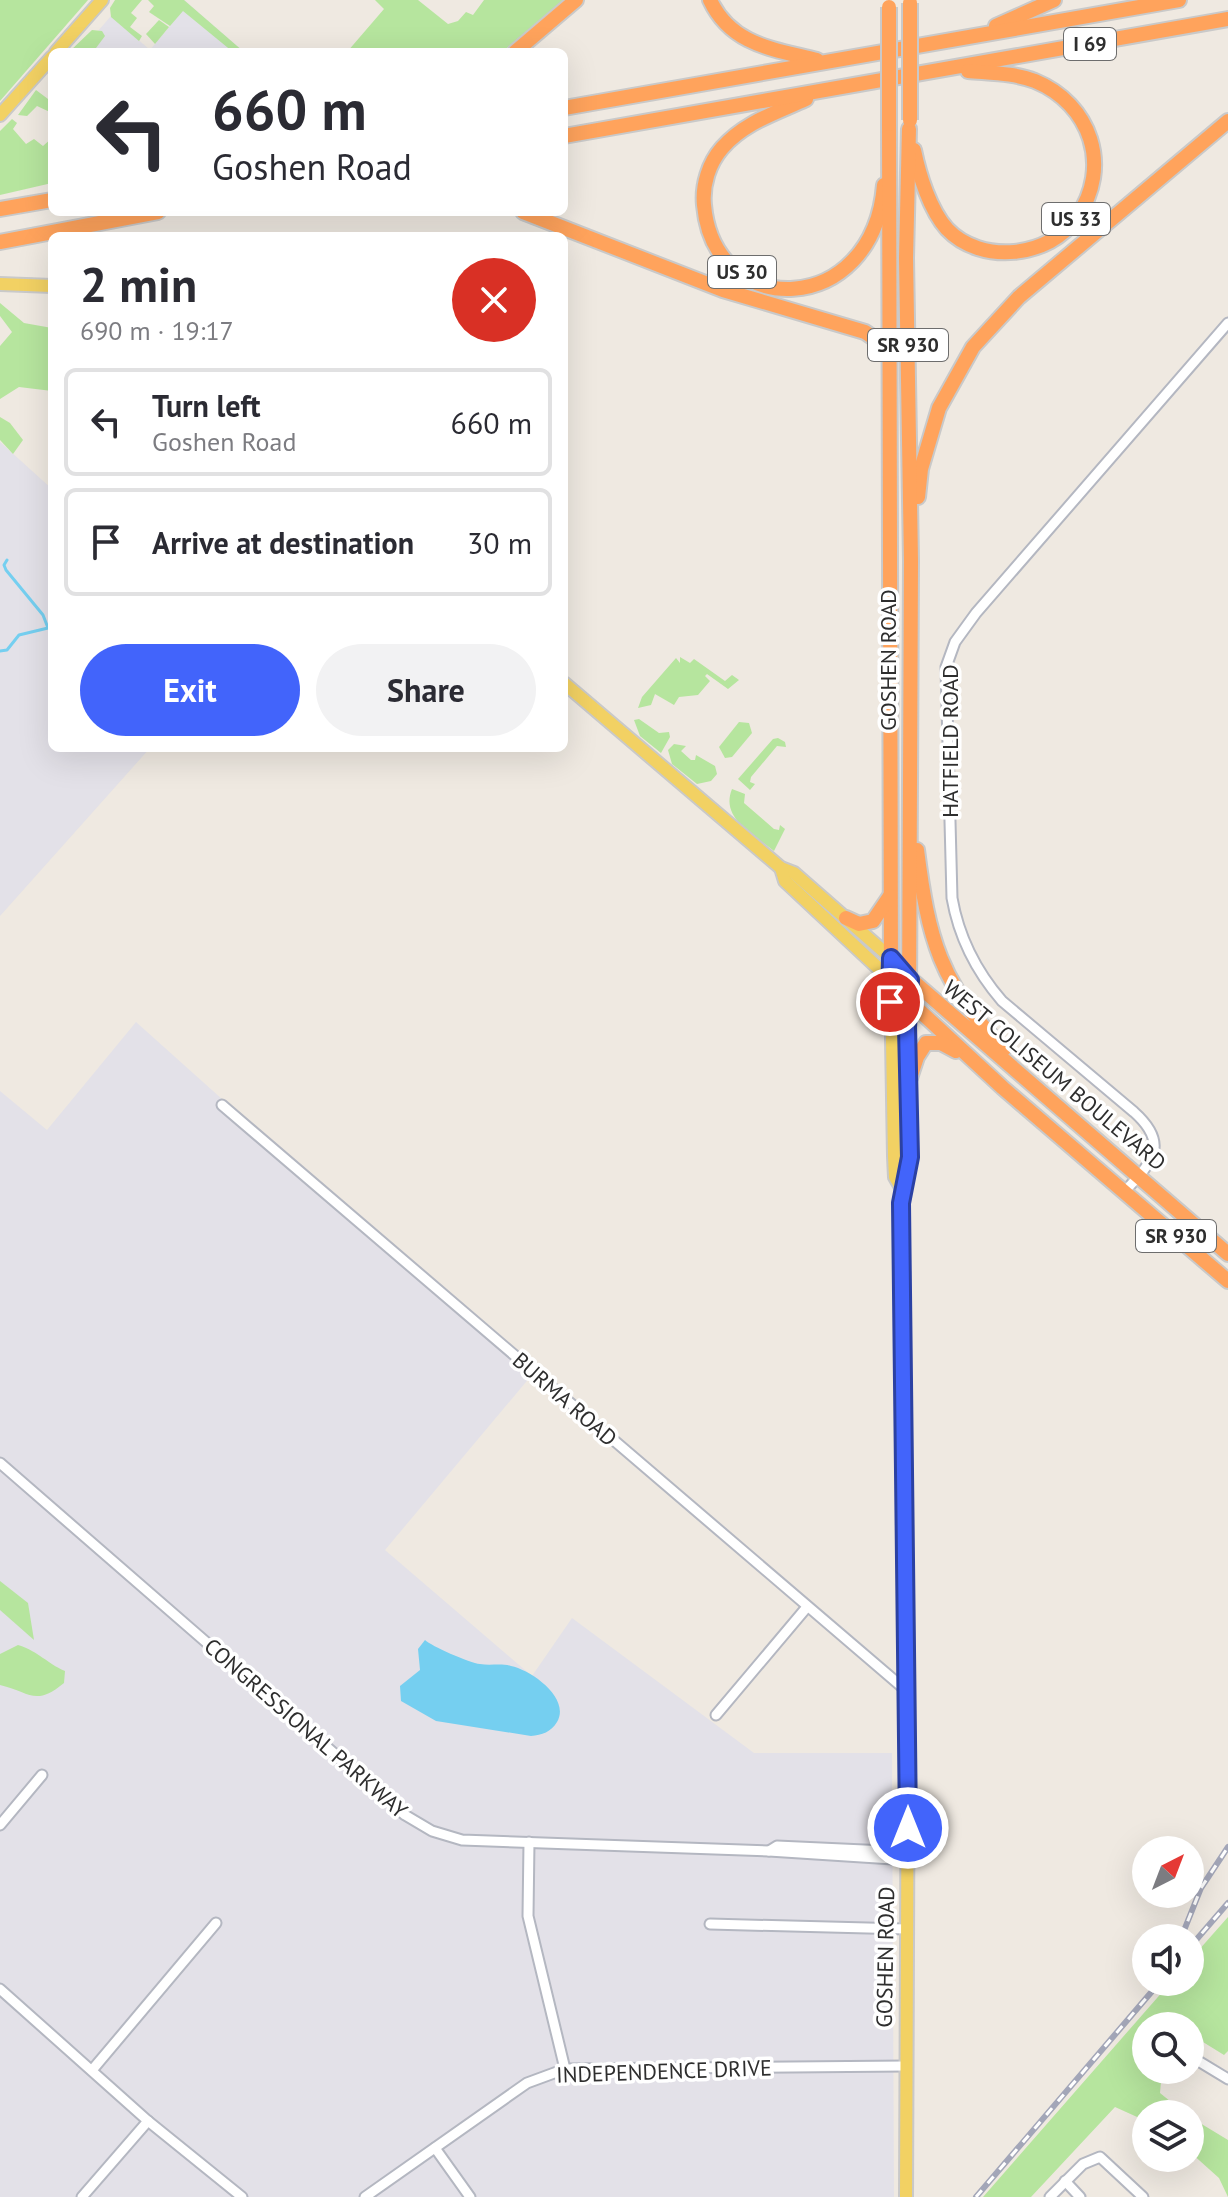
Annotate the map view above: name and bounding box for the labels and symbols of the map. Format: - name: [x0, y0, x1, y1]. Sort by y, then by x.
- road number: I 69: [1064, 28, 1116, 60]
- road number: US 33: [1042, 203, 1110, 235]
- road number: US 30: [708, 256, 776, 288]
- road number: SR 930: [868, 329, 948, 361]
- street label: GOSHEN ROAD: [874, 589, 902, 731]
- street label: HATFIELD ROAD: [936, 664, 964, 818]
- pin: [856, 968, 924, 1036]
- street label: WEST COLISEUM BOULEVARD: [938, 974, 1172, 1176]
- road number: SR 930: [1136, 1220, 1216, 1252]
- street label: BURMA ROAD: [507, 1346, 623, 1452]
- street label: CONGRESSIONAL PARKWAY: [198, 1632, 414, 1825]
- position arrow: [866, 1786, 950, 1870]
- north arrow: [1132, 1836, 1204, 1908]
- street label: GOSHEN ROAD: [870, 1886, 900, 2028]
- street label: INDEPENDENCE DRIVE: [556, 2053, 772, 2089]

